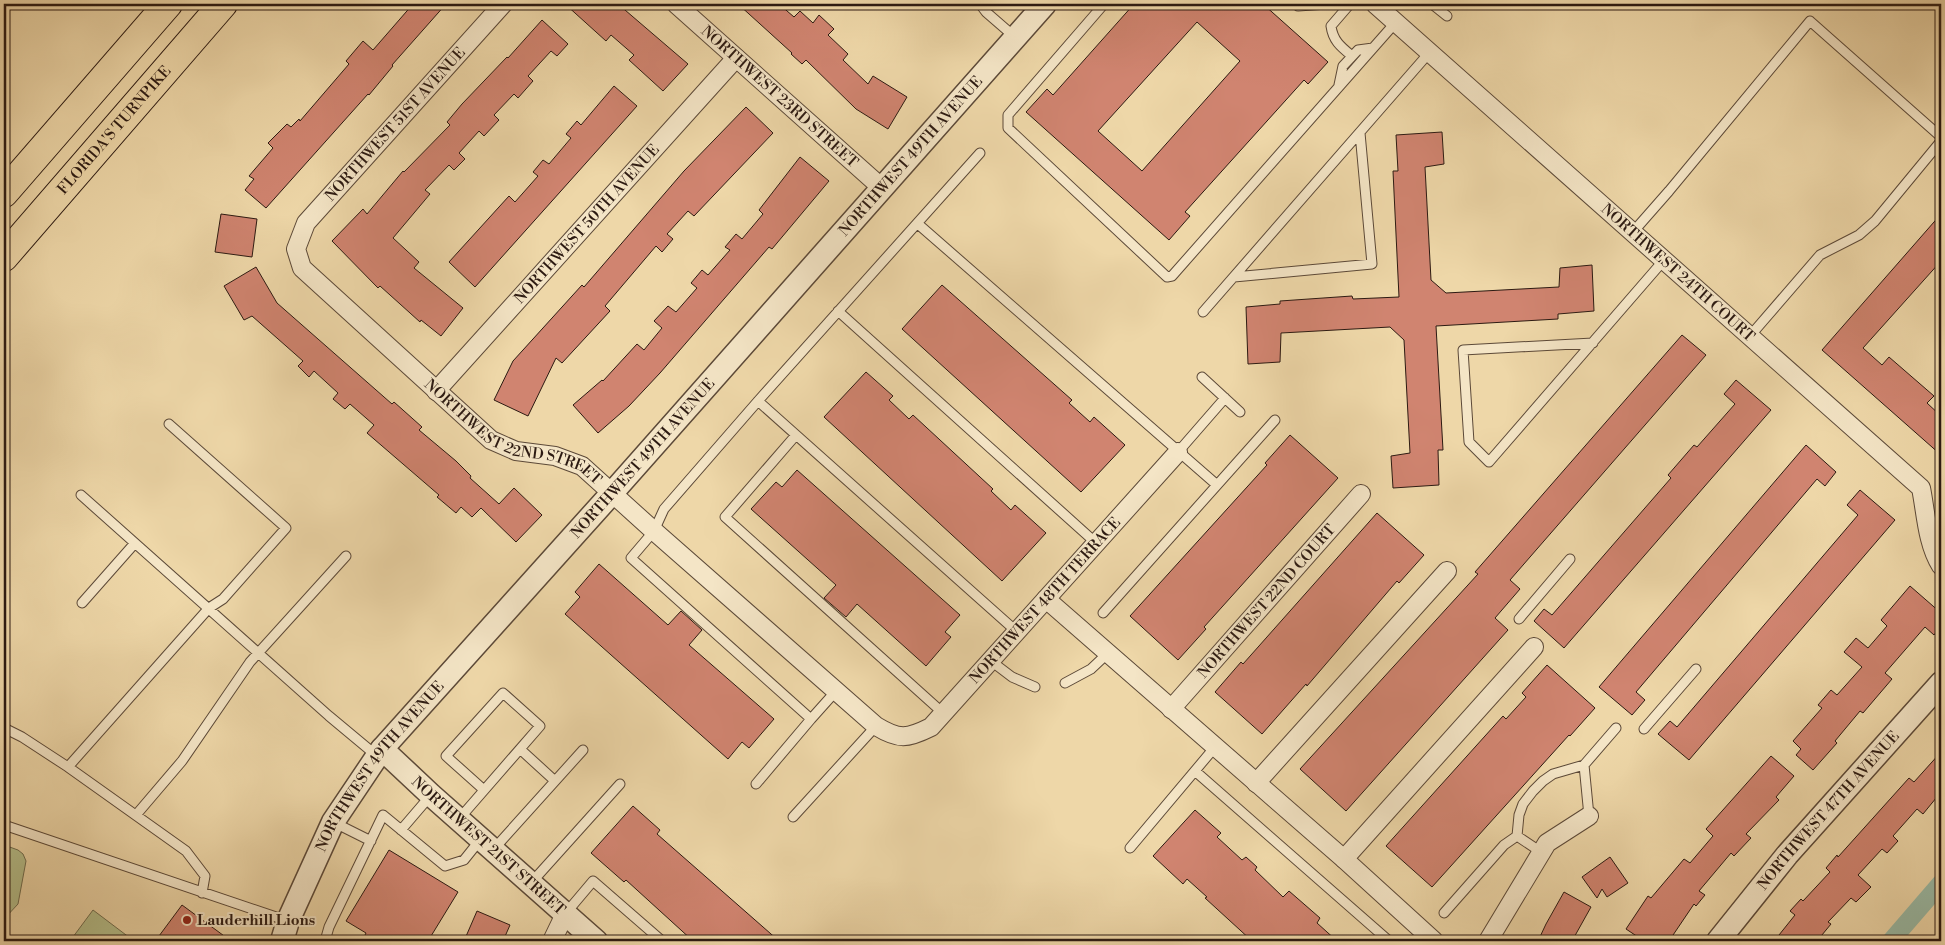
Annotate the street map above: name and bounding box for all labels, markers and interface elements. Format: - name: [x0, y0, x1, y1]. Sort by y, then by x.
- street label: NORTHWEST 23RD STREET: [697, 22, 862, 172]
- street label: NORTHWEST 51ST AVENUE: [321, 43, 470, 205]
- street label: FLORIDA'S TURNPIKE: [53, 62, 175, 199]
- street label: NORTHWEST 49TH AVENUE: [835, 72, 987, 240]
- street label: NORTHWEST 50TH AVENUE: [510, 141, 664, 308]
- street label: NORTHWEST 24TH COURT: [1597, 200, 1759, 346]
- street label: NORTHWEST 22ND STREET: [420, 375, 606, 489]
- street label: NORTHWEST 49TH AVENUE: [567, 375, 719, 543]
- street label: NORTHWEST 48TH TERRACE: [965, 513, 1125, 688]
- street label: NORTHWEST 22ND COURT: [1194, 520, 1340, 682]
- street label: NORTHWEST 49TH AVENUE: [312, 677, 449, 855]
- street label: NORTHWEST 47TH AVENUE: [1754, 727, 1904, 894]
- street label: NORTHWEST 21ST STREET: [407, 773, 570, 920]
- place label: Lauderhill Lions: [197, 911, 315, 930]
- marker: Lauderhill Lions: [181, 914, 193, 926]

